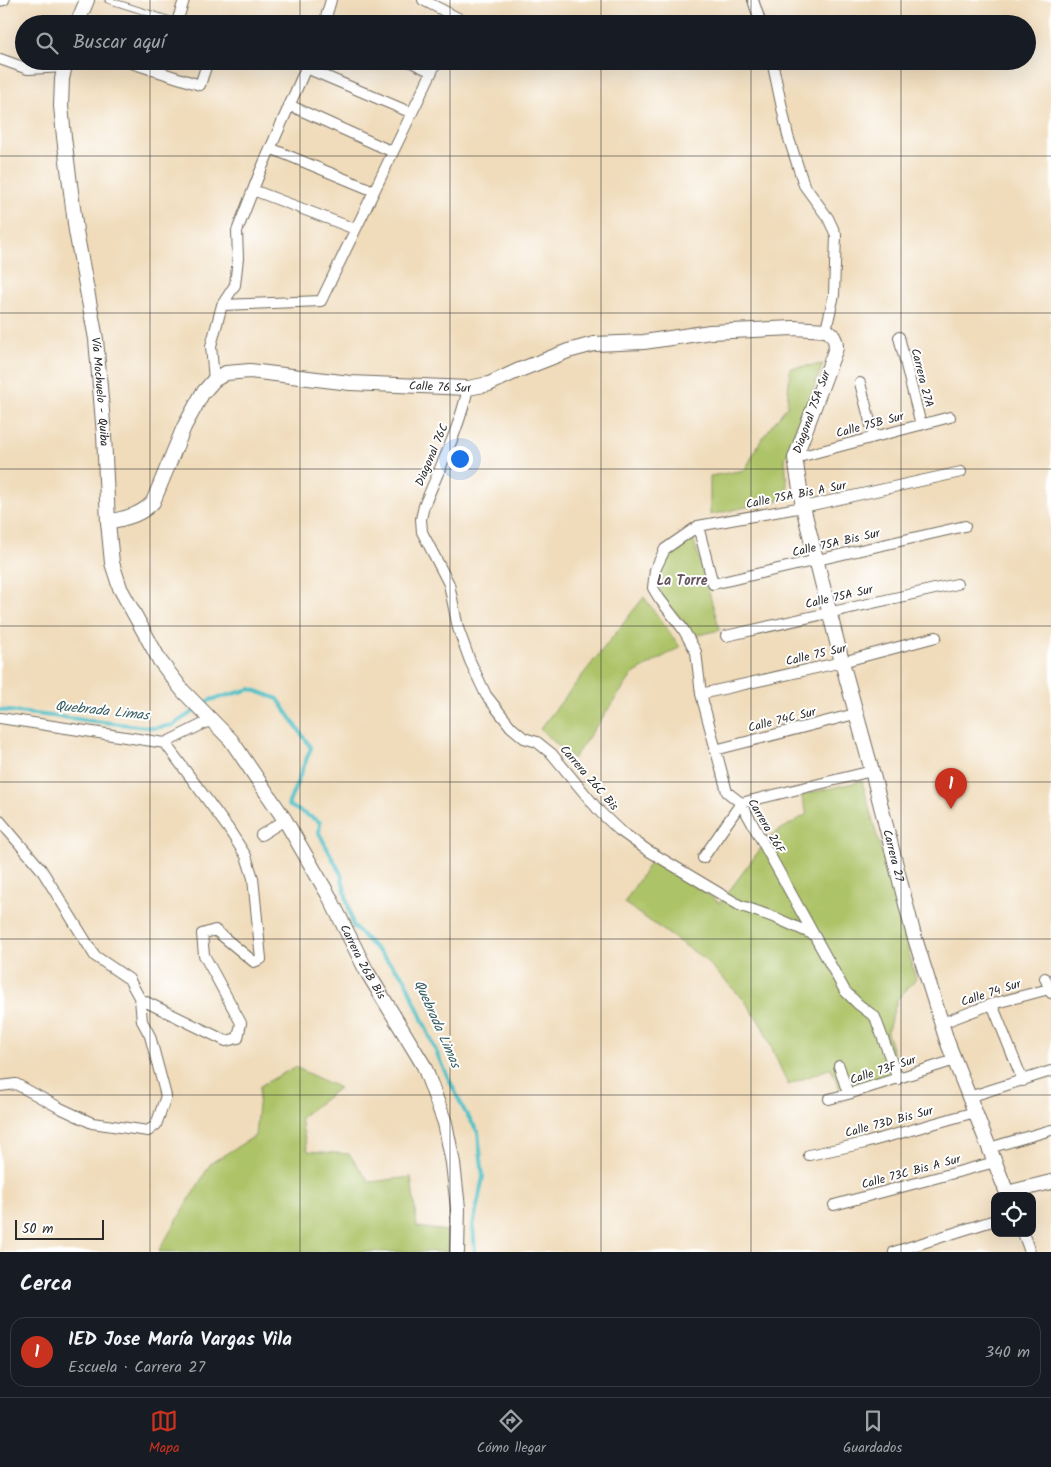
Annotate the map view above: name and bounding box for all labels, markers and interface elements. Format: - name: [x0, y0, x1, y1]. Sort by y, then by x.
- search box: [15, 15, 1036, 70]
- text: Buscar aquí: [73, 28, 165, 58]
- icon: search: [33, 29, 61, 57]
- street label: Vía Mochuelo - Quiba: [86, 336, 114, 447]
- street label: Carrera 27A: [905, 346, 939, 410]
- street label: Diagonal 75A Sur: [788, 367, 836, 456]
- street label: Calle 76 Sur: [408, 376, 474, 398]
- street label: Calle 75B Sur: [834, 407, 907, 443]
- street label: Diagonal 76C: [410, 421, 454, 489]
- your location: [447, 446, 473, 472]
- street label: Calle 75A Bis A Sur: [744, 476, 849, 514]
- street label: Calle 75A Bis Sur: [790, 523, 883, 562]
- district label: La Torre: [656, 570, 708, 592]
- street label: Calle 75A Sur: [803, 580, 876, 614]
- street label: Calle 75 Sur: [784, 639, 849, 671]
- water label: Quebrada Limas: [54, 695, 152, 727]
- street label: Calle 74C Sur: [746, 702, 819, 738]
- street label: Carrera 26C Bis: [555, 741, 623, 815]
- pin: 1: [935, 768, 967, 809]
- street label: Carrera 26F: [743, 795, 790, 858]
- street label: Carrera 27: [878, 827, 909, 884]
- street label: Carrera 26B Bis: [335, 921, 391, 1003]
- street label: Calle 74 Sur: [959, 974, 1024, 1012]
- water label: Quebrada Limas: [408, 976, 467, 1073]
- street label: Calle 73F Sur: [847, 1050, 919, 1090]
- street label: Calle 73D Bis Sur: [843, 1101, 936, 1143]
- street label: Calle 73C Bis A Sur: [859, 1149, 964, 1194]
- map controls: [991, 1192, 1036, 1237]
- button: locate: [991, 1192, 1036, 1237]
- scale bar: [15, 1217, 104, 1240]
- text: 50 m: [22, 1218, 53, 1240]
- text: Cerca: [20, 1268, 72, 1301]
- text: IED Jose María Vargas Vila: [68, 1325, 292, 1355]
- text: 1: [35, 1340, 39, 1365]
- text: 340 m: [985, 1340, 1030, 1365]
- text: Escuela · Carrera 27: [68, 1355, 205, 1380]
- tab: Mapa: [149, 1407, 180, 1459]
- tab: Cómo llegar: [477, 1407, 546, 1459]
- tab: Guardados: [843, 1407, 902, 1459]

